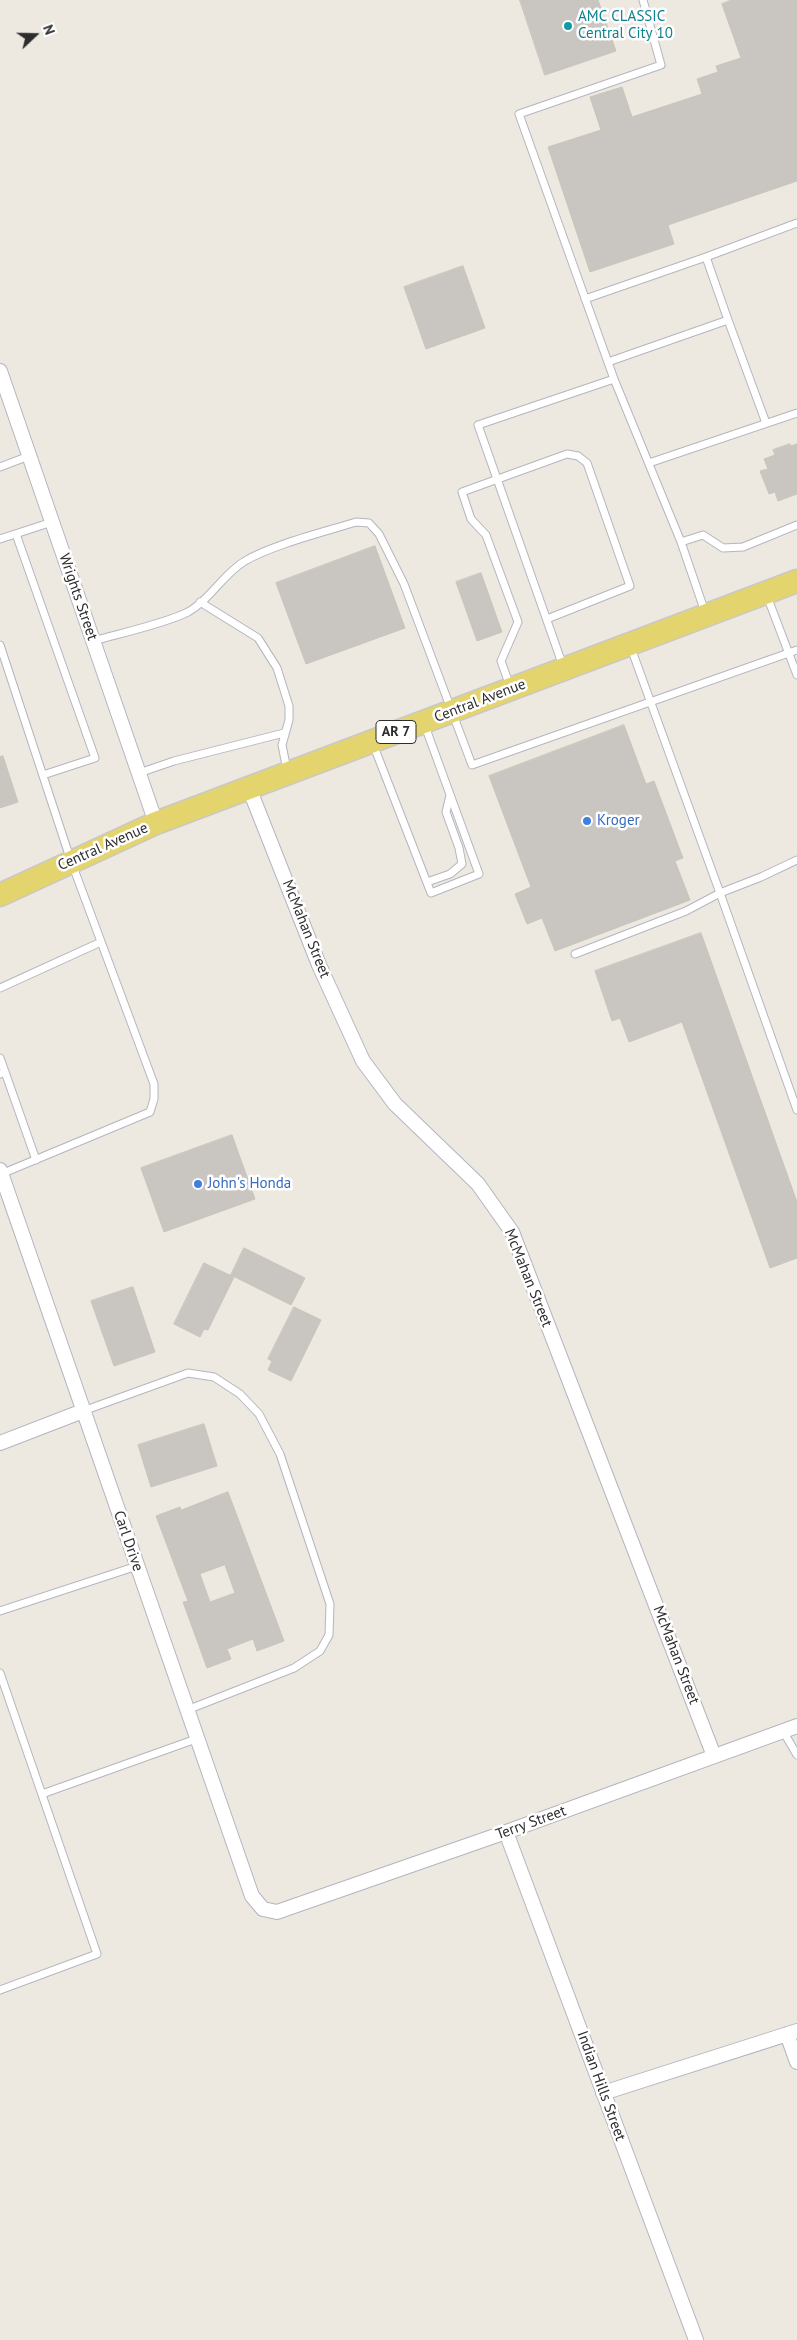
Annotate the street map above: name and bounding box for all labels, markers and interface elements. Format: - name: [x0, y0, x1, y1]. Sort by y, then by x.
- place label: AMC CLASSIC Central City 10: [578, 8, 673, 43]
- north arrow: [10, 10, 60, 60]
- marker: AMC CLASSIC Central City 10: [562, 20, 574, 32]
- text: N: [39, 22, 59, 37]
- street label: Wrights Street: [55, 551, 101, 643]
- street label: Central Avenue: [432, 675, 528, 727]
- road number: AR 7: [376, 720, 416, 744]
- place label: Kroger: [597, 812, 640, 830]
- marker: Kroger: [581, 815, 593, 827]
- street label: Central Avenue: [55, 819, 151, 875]
- street label: McMahan Street: [278, 877, 334, 981]
- place label: John's Honda: [208, 1175, 291, 1193]
- marker: John's Honda: [192, 1178, 204, 1190]
- street label: McMahan Street: [500, 1226, 556, 1330]
- street label: Carl Drive: [109, 1508, 147, 1574]
- street label: McMahan Street: [649, 1603, 703, 1707]
- street label: Terry Street: [493, 1802, 569, 1844]
- street label: Indian Hills Street: [573, 2029, 629, 2143]

